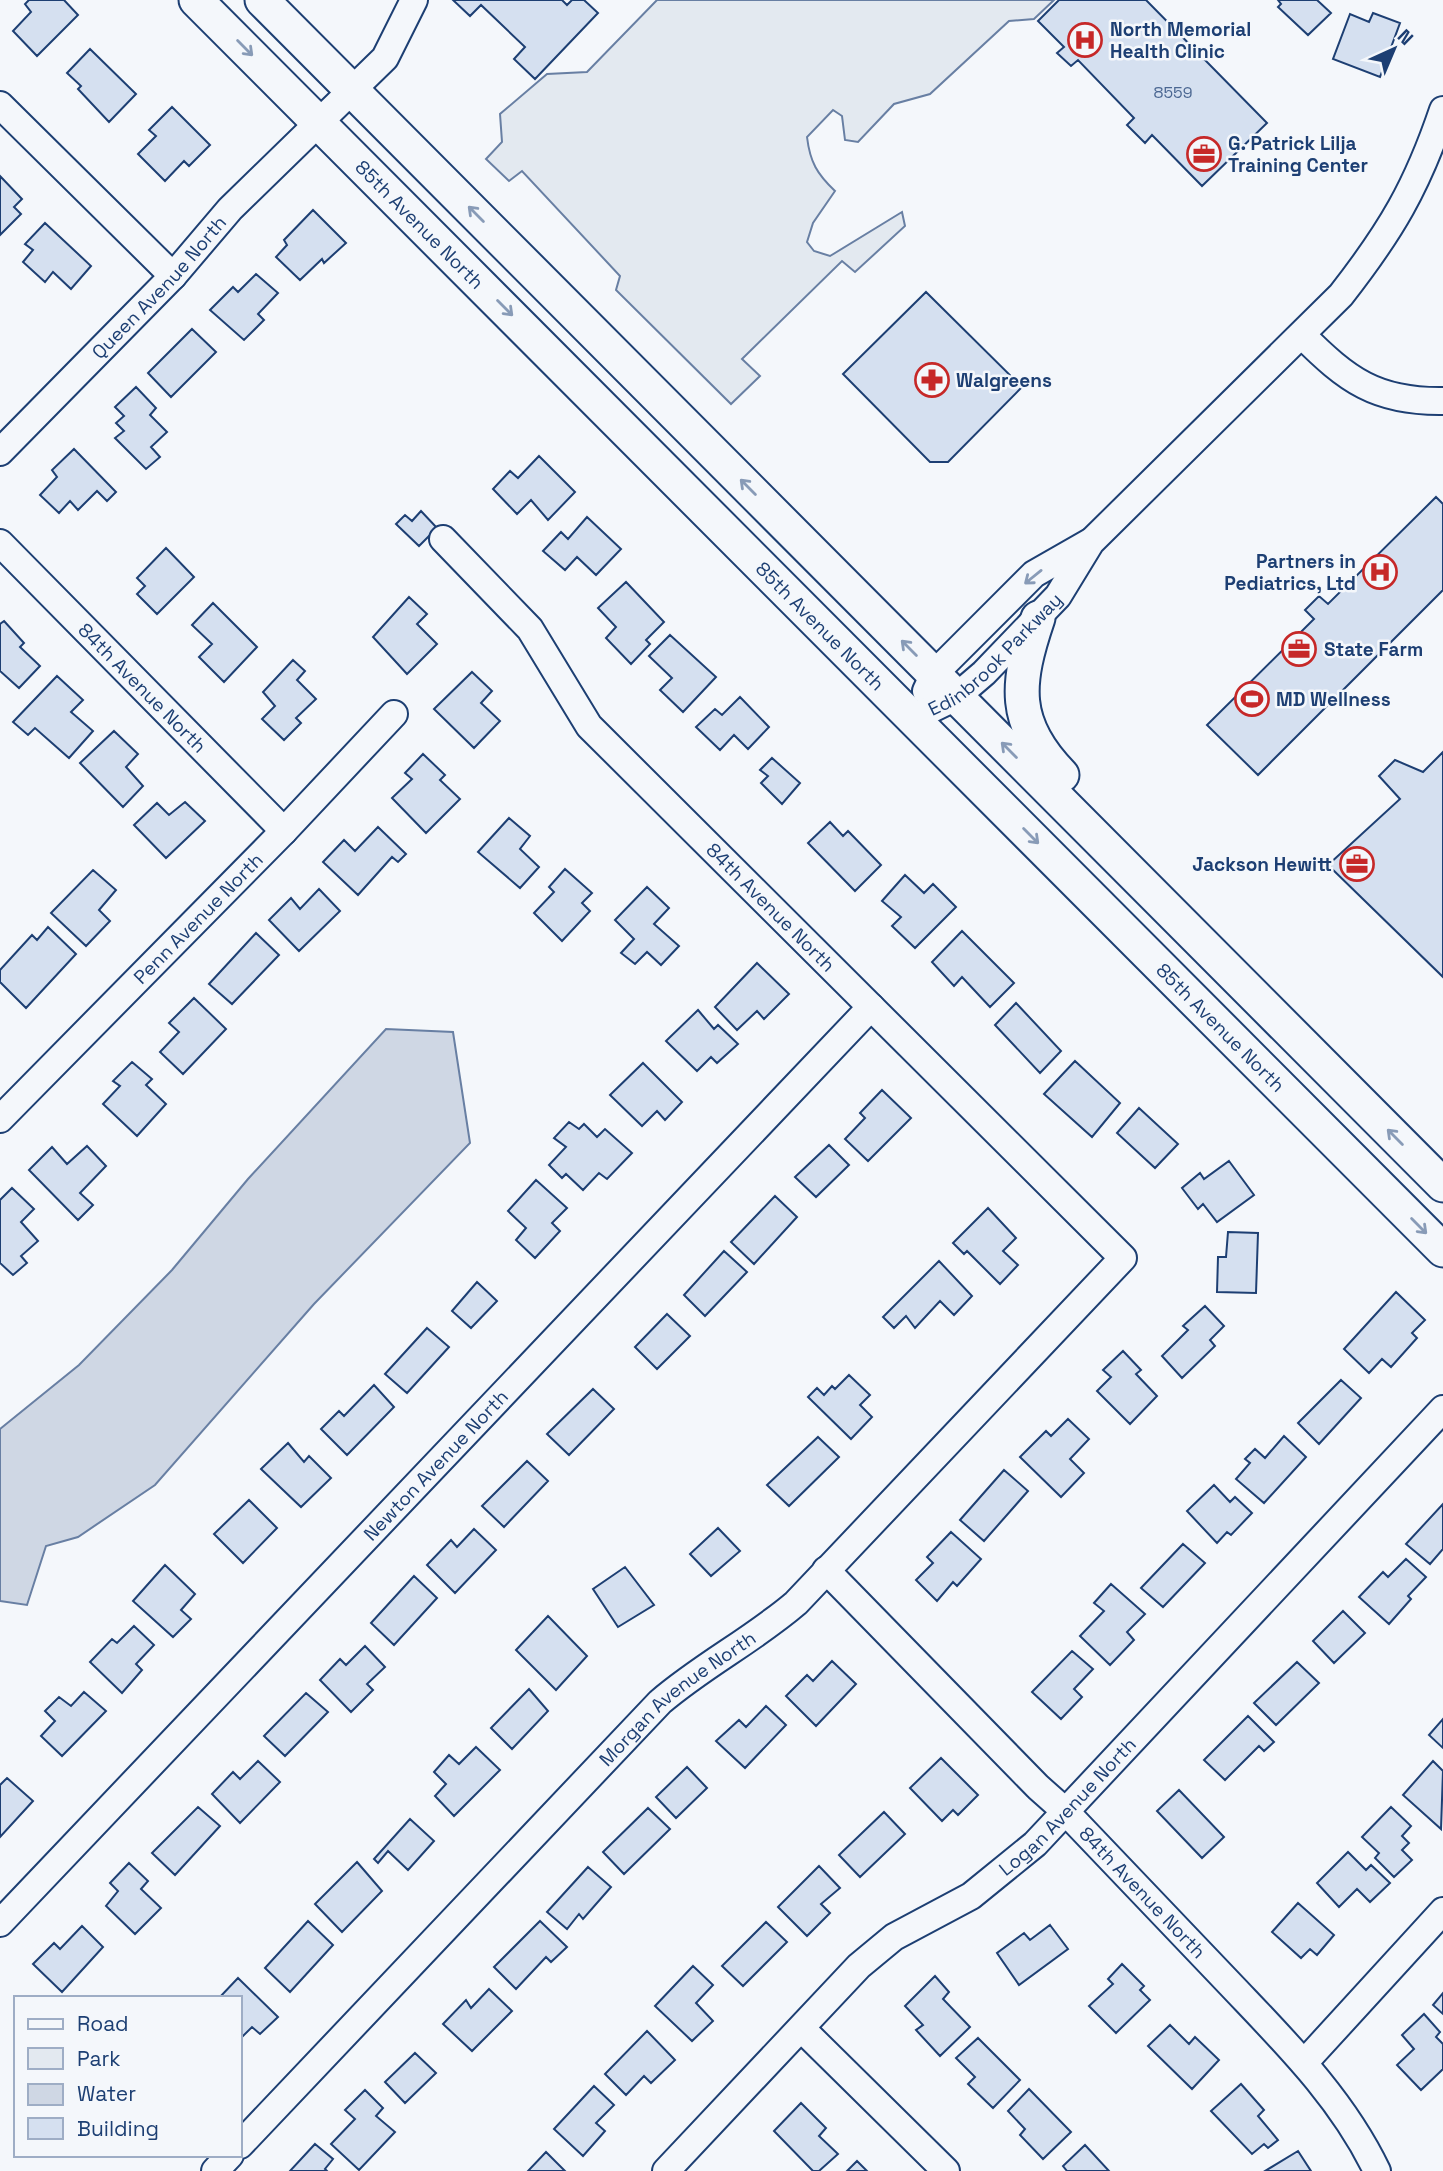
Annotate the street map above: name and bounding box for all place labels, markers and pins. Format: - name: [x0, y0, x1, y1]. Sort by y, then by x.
- place label: North Memorial Health Clinic: [1110, 17, 1251, 64]
- hospital icon: North Memorial Health Clinic: [1066, 21, 1104, 59]
- place label: G. Patrick Lilja Training Center: [1228, 131, 1368, 178]
- office icon: G. Patrick Lilja Training Center: [1185, 135, 1223, 173]
- pharmacy icon: Walgreens: [913, 361, 951, 399]
- place label: Walgreens: [956, 368, 1052, 393]
- place label: Partners in Pediatrics, Ltd: [1224, 549, 1356, 596]
- hospital icon: Partners in Pediatrics, Ltd: [1361, 553, 1399, 591]
- office icon: State Farm: [1280, 630, 1318, 668]
- place label: State Farm: [1324, 637, 1423, 662]
- sports icon: MD Wellness: [1233, 680, 1271, 718]
- place label: MD Wellness: [1276, 687, 1391, 712]
- office icon: Jackson Hewitt: [1338, 845, 1376, 883]
- place label: Jackson Hewitt: [1192, 852, 1332, 877]

